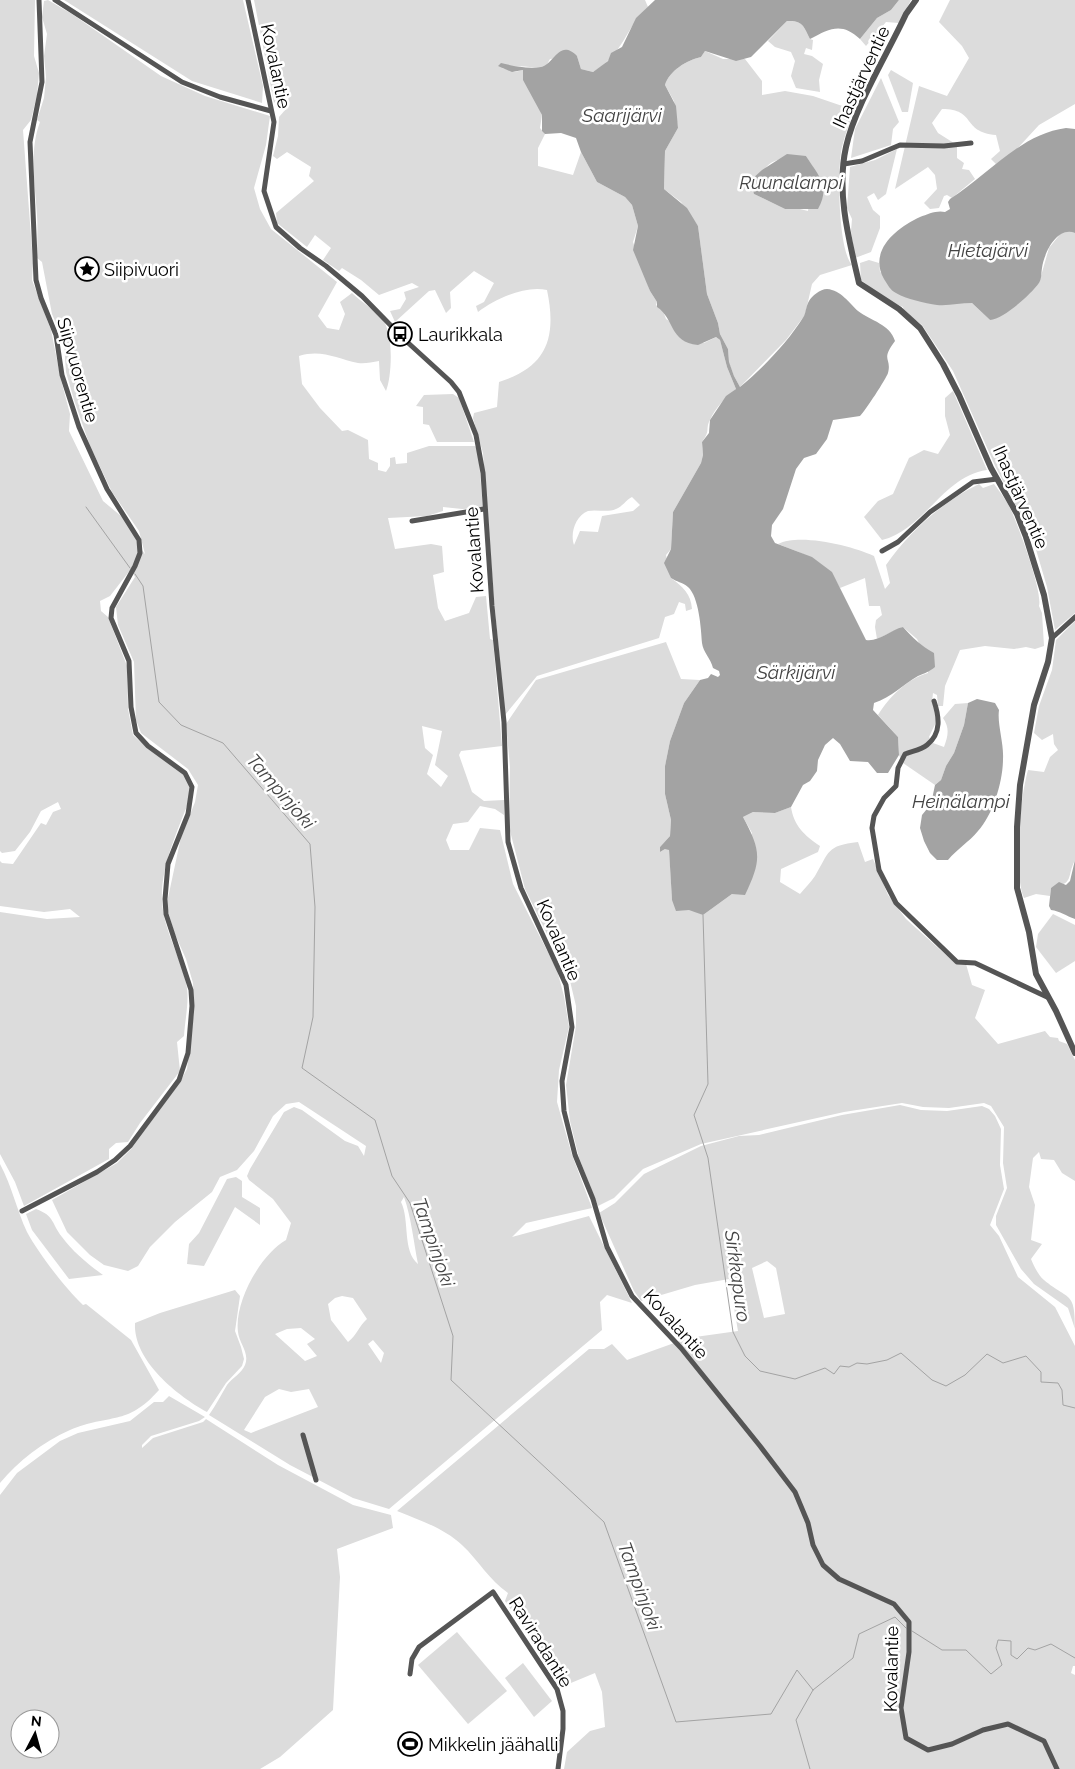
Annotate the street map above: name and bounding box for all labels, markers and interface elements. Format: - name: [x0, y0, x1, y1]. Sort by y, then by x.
- street label: Kovalantie: [257, 22, 295, 111]
- street label: Ihastjärventie: [828, 22, 894, 131]
- water label: Saarijärvi: [581, 104, 663, 126]
- water label: Ruunalampi: [739, 171, 844, 193]
- water label: Hietajärvi: [948, 239, 1029, 261]
- place icon: Siipivuori: [74, 256, 100, 282]
- place label: Siipivuori: [104, 259, 179, 280]
- street label: Siipvuorentie: [53, 315, 103, 425]
- bus stop icon: Laurikkala: [387, 321, 413, 347]
- place label: Laurikkala: [418, 324, 503, 345]
- street label: Ihastjärventie: [989, 442, 1053, 552]
- street label: Kovalantie: [460, 506, 487, 594]
- water label: Särkijärvi: [756, 661, 836, 683]
- water label: Tampinjoki: [242, 749, 320, 834]
- water label: Heinälampi: [912, 790, 1011, 812]
- street label: Kovalantie: [532, 896, 586, 984]
- water label: Tampinjoki: [409, 1195, 460, 1290]
- water label: Sirkkapuro: [721, 1228, 755, 1323]
- street label: Kovalantie: [639, 1285, 713, 1363]
- water label: Tampinjoki: [614, 1539, 666, 1634]
- street label: Raviradantie: [505, 1593, 577, 1691]
- street label: Kovalantie: [880, 1625, 902, 1712]
- north arrow: [10, 1709, 60, 1759]
- text: N: [30, 1713, 43, 1730]
- sports icon: Mikkelin jäähalli: [397, 1731, 423, 1757]
- place label: Mikkelin jäähalli: [428, 1734, 558, 1755]

